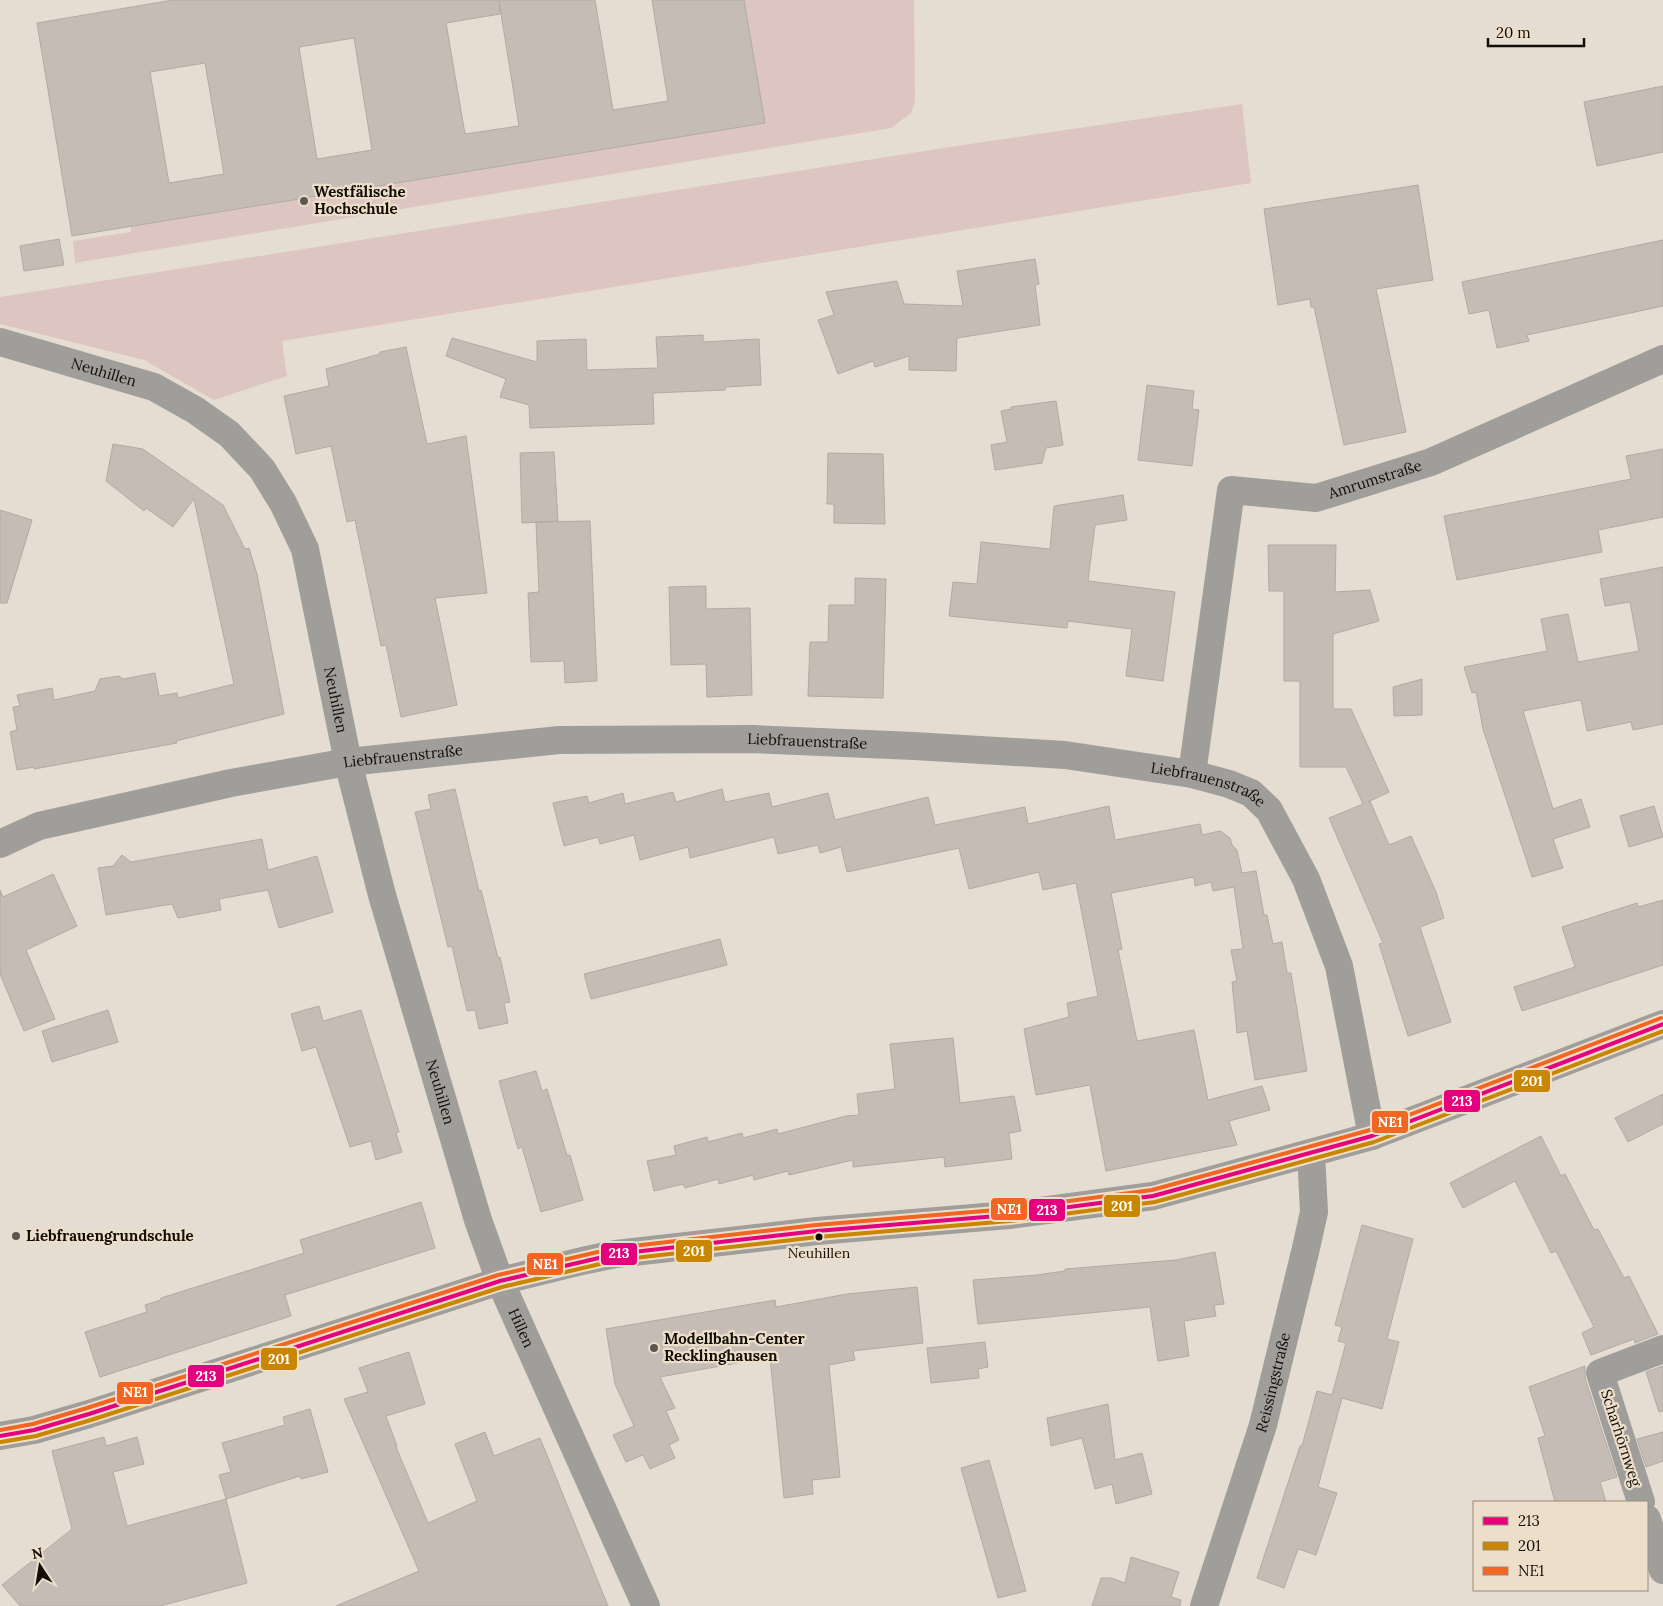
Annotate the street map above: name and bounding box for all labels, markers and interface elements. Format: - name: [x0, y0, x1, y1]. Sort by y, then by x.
- scale bar: [1488, 15, 1584, 47]
- text: 20 m: [1496, 23, 1531, 42]
- place label: Westfälische Hochschule: [314, 182, 406, 218]
- marker: Westfälische Hochschule: [298, 195, 310, 207]
- street label: Neuhillen: [69, 353, 139, 390]
- street label: Amrumstraße: [1325, 455, 1424, 503]
- street label: Neuhillen: [320, 665, 352, 734]
- street label: Liebfrauenstraße: [747, 729, 868, 753]
- street label: Liebfrauenstraße: [342, 740, 464, 772]
- street label: Liebfrauenstraße: [1149, 758, 1270, 811]
- street label: Neuhillen: [422, 1057, 459, 1127]
- line badge: 201: [1513, 1069, 1551, 1093]
- text: 201: [1521, 1072, 1543, 1090]
- line badge: 213: [1443, 1089, 1481, 1113]
- text: 213: [1452, 1092, 1473, 1110]
- line badge: NE1: [1371, 1110, 1409, 1134]
- text: NE1: [1377, 1113, 1403, 1131]
- line badge: 201: [1103, 1194, 1141, 1218]
- line badge: NE1: [990, 1197, 1028, 1221]
- text: 201: [1111, 1197, 1133, 1215]
- line badge: 213: [1028, 1198, 1066, 1222]
- text: NE1: [996, 1200, 1022, 1218]
- text: 213: [1037, 1201, 1058, 1219]
- place label: Liebfrauengrundschule: [26, 1226, 194, 1245]
- marker: Liebfrauengrundschule: [10, 1230, 22, 1242]
- marker: Neuhillen: [814, 1232, 824, 1242]
- line badge: 201: [675, 1239, 713, 1263]
- line badge: 213: [600, 1242, 638, 1266]
- text: 201: [683, 1242, 705, 1260]
- text: 213: [609, 1244, 630, 1262]
- place label: Neuhillen: [788, 1244, 851, 1262]
- line badge: NE1: [526, 1252, 564, 1276]
- text: NE1: [532, 1255, 558, 1273]
- street label: Hillen: [504, 1305, 539, 1351]
- place label: Modellbahn-Center Recklinghausen: [664, 1329, 806, 1365]
- street label: Reissingstraße: [1251, 1330, 1294, 1435]
- marker: Modellbahn-Center Recklinghausen: [648, 1342, 660, 1354]
- line badge: 201: [260, 1347, 298, 1371]
- text: 201: [268, 1350, 290, 1368]
- line badge: 213: [187, 1364, 225, 1388]
- text: 213: [196, 1367, 217, 1385]
- line badge: NE1: [116, 1381, 154, 1405]
- text: NE1: [122, 1383, 148, 1401]
- street label: Scharhörnweg: [1597, 1387, 1646, 1489]
- legend: [1473, 1501, 1648, 1591]
- text: 213: [1518, 1511, 1540, 1530]
- text: 201: [1518, 1536, 1541, 1555]
- north arrow: [15, 1541, 65, 1591]
- text: N: [30, 1543, 45, 1563]
- text: NE1: [1518, 1561, 1544, 1580]

